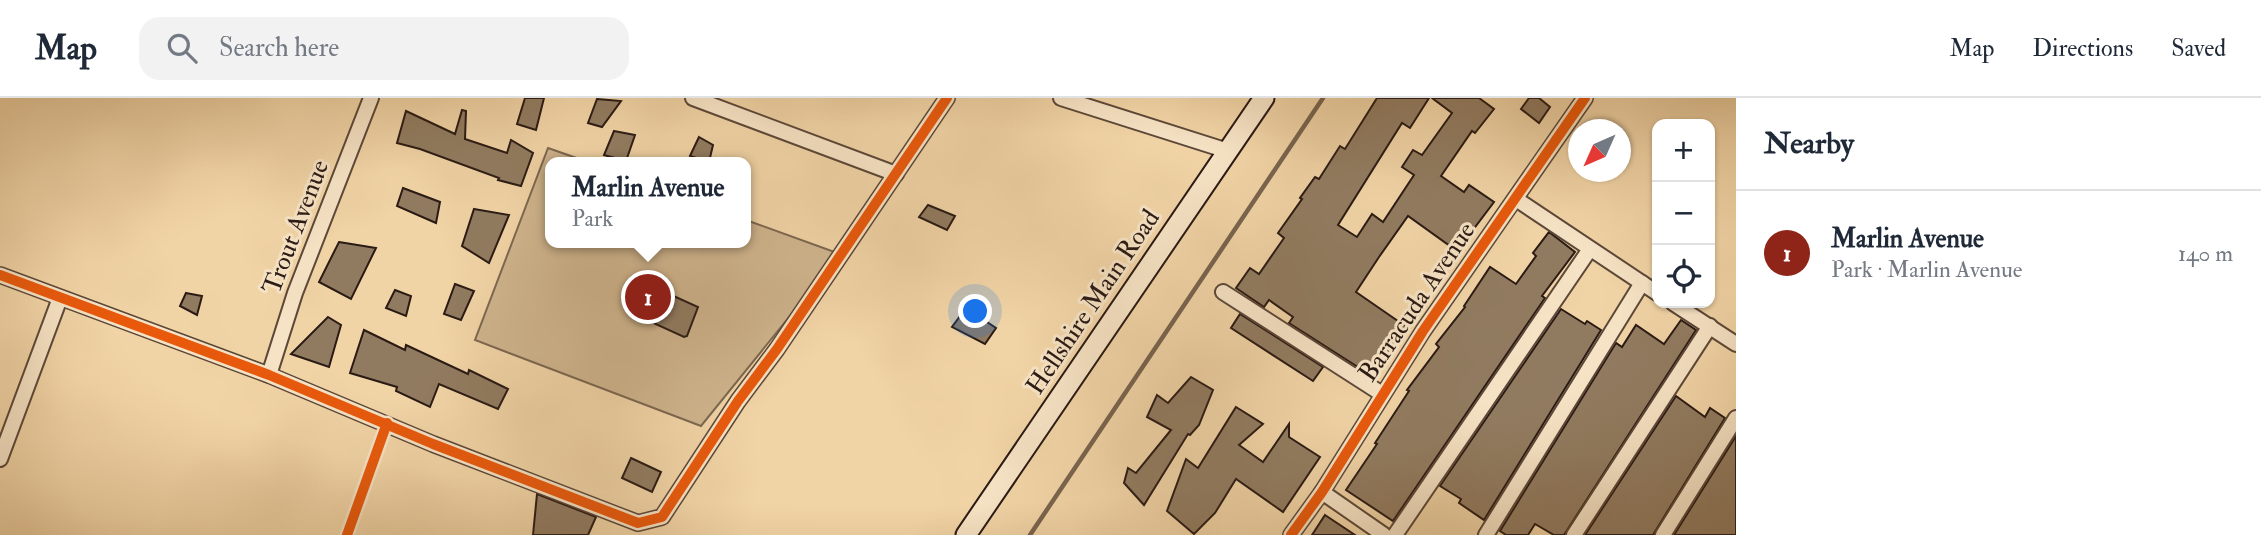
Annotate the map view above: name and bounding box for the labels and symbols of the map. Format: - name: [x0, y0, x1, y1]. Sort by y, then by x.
- north arrow: [1568, 119, 1631, 182]
- street label: Trout Avenue: [256, 155, 336, 299]
- street label: Hellshire Main Road: [1019, 203, 1167, 401]
- street label: Barracuda Avenue: [1352, 216, 1482, 388]
- pin: 1: [625, 271, 671, 323]
- your location: [958, 294, 992, 328]

